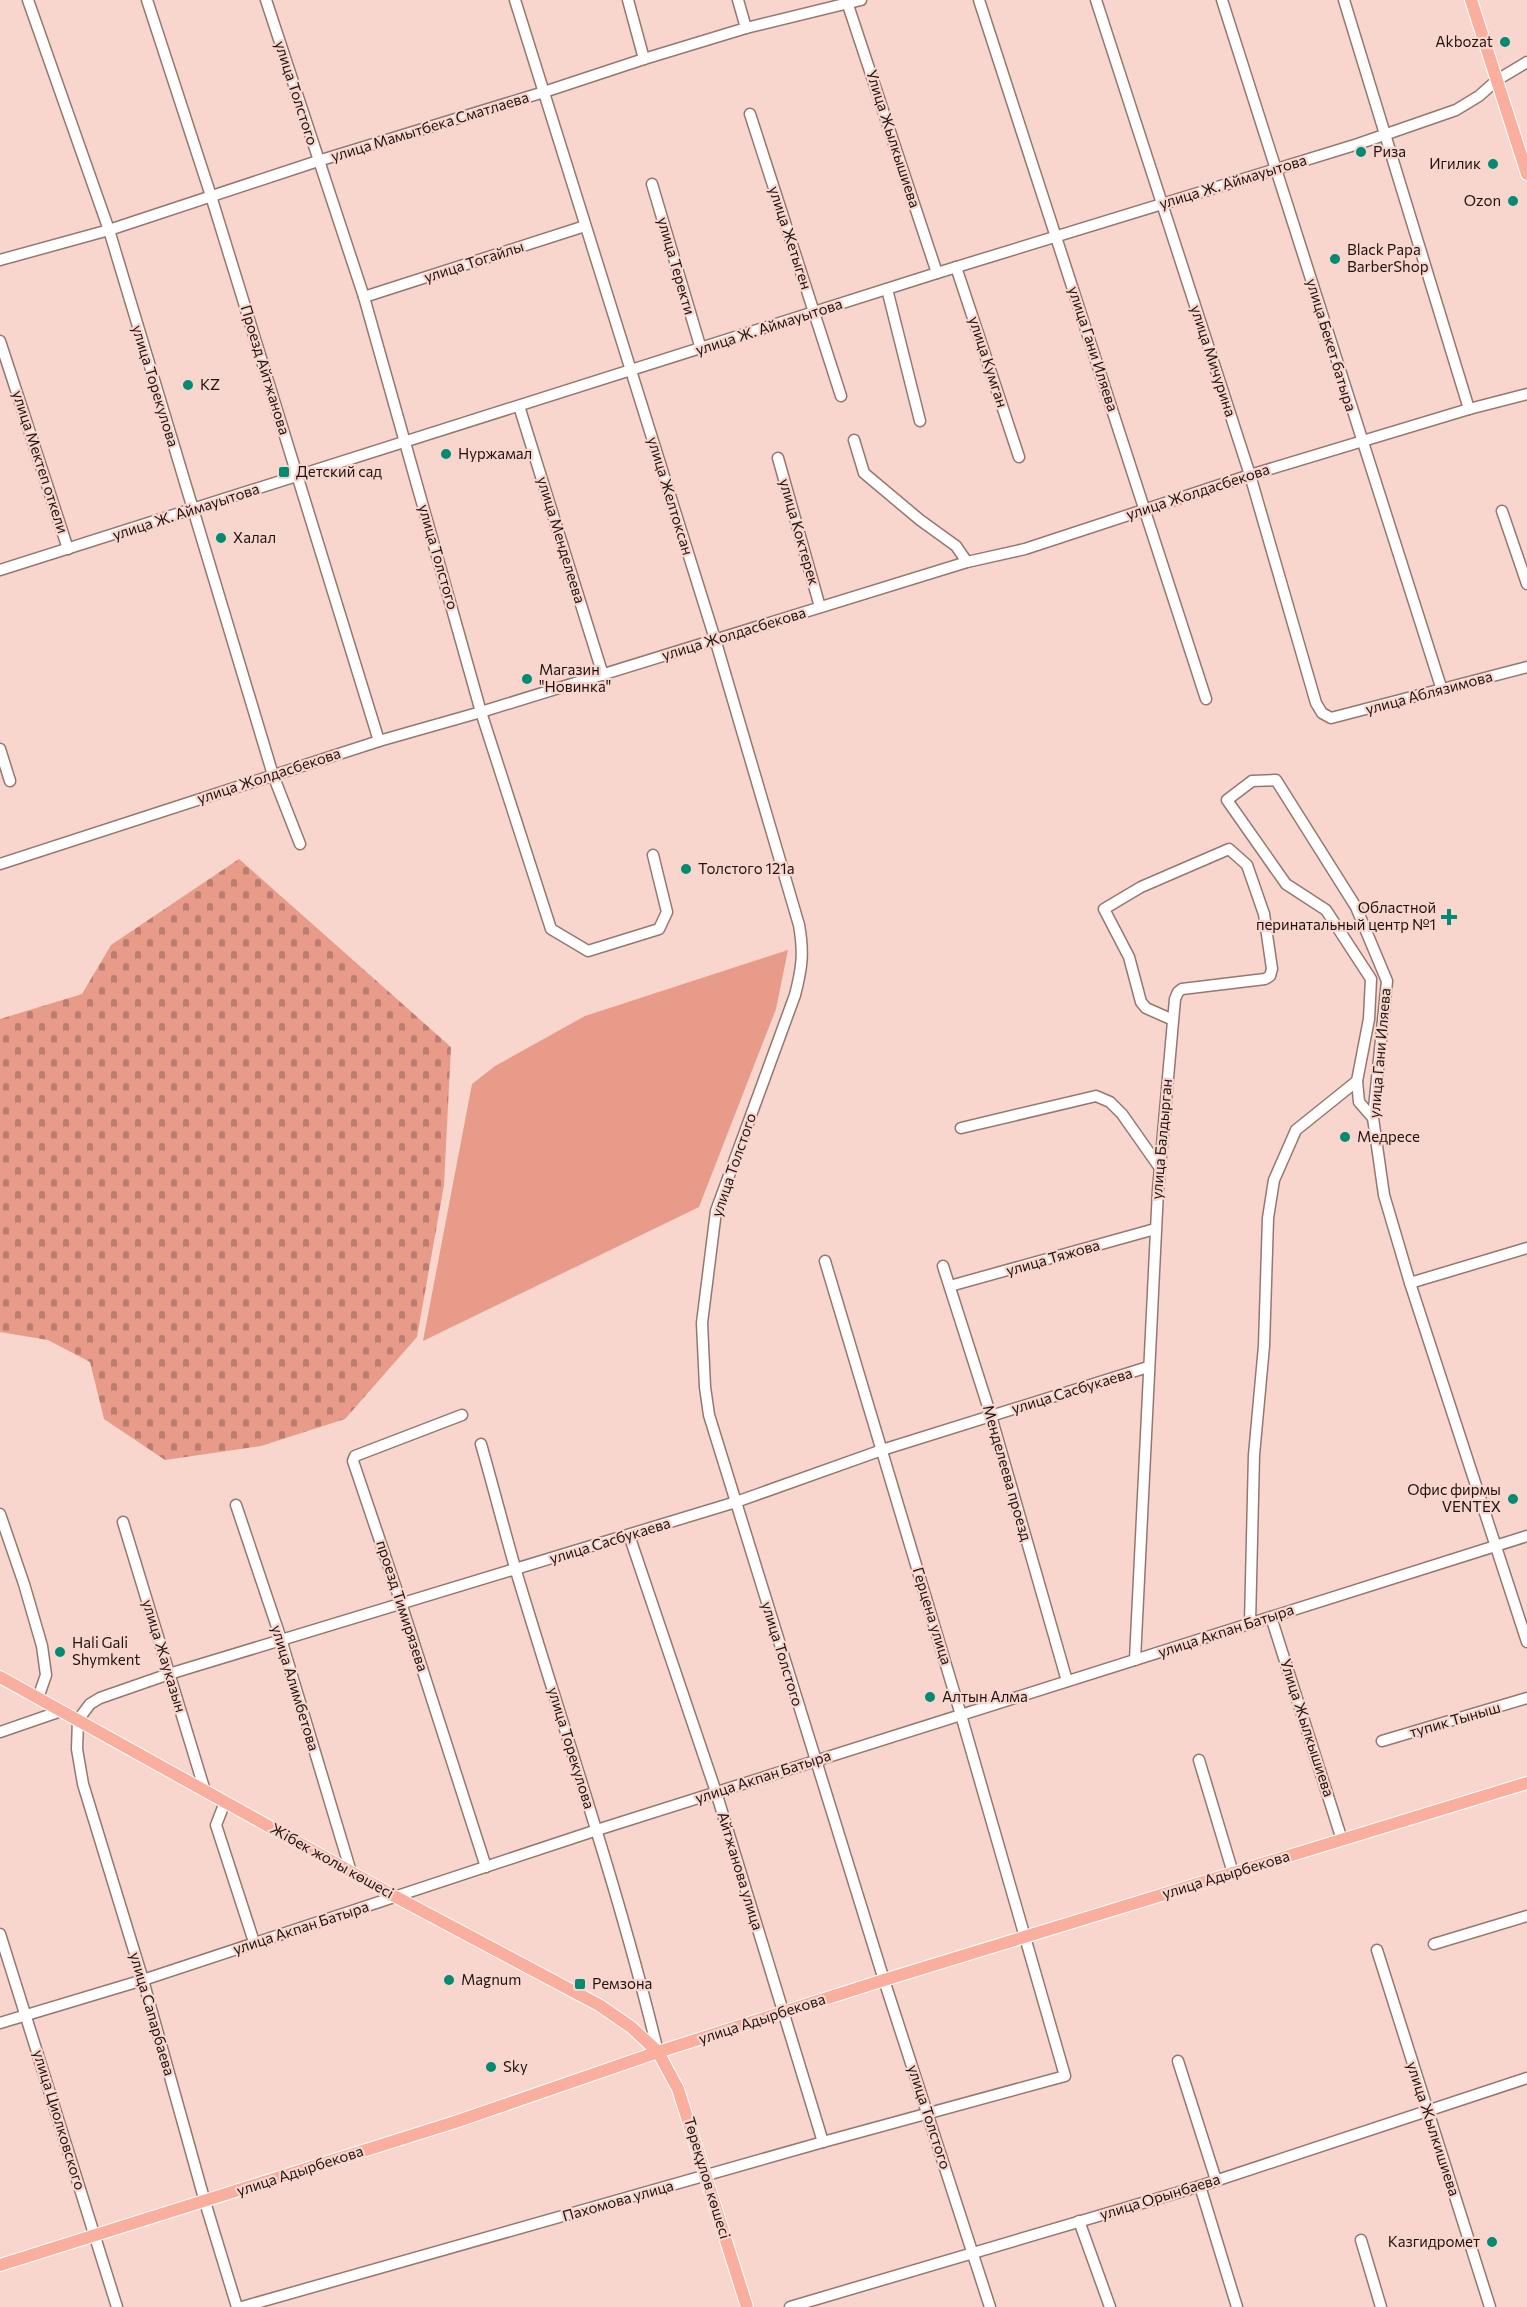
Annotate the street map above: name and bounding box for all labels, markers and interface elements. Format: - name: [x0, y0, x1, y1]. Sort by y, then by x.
- place label: Akbozat: [1435, 32, 1493, 50]
- marker: Akbozat: [1498, 35, 1512, 49]
- street label: улица Толстого: [272, 38, 322, 147]
- street label: Улица Жылкышиева: [863, 67, 925, 210]
- street label: улица Мамытбека Сматлаева: [329, 87, 531, 165]
- place label: Риза: [1373, 142, 1406, 160]
- marker: Риза: [1354, 145, 1368, 159]
- street label: улица Ж. Аймауытова: [1157, 150, 1309, 212]
- place label: Игилик: [1429, 154, 1481, 172]
- marker: Игилик: [1486, 157, 1500, 171]
- street label: улица Жетыген: [766, 184, 816, 292]
- place label: Ozon: [1464, 191, 1501, 209]
- marker: Ozon: [1506, 194, 1520, 208]
- street label: улица Теректи: [654, 215, 699, 317]
- street label: улица Тогайлы: [422, 236, 526, 286]
- place label: Black Papa BarberShop: [1347, 240, 1429, 275]
- marker: Black Papa BarberShop: [1328, 252, 1342, 266]
- street label: улица Бекет батыра: [1303, 276, 1361, 413]
- street label: улица Гани Иляева: [1065, 284, 1123, 413]
- street label: улица Ж. Аймауытова: [693, 294, 844, 358]
- street label: Проезд Айтжанова: [238, 303, 294, 437]
- street label: улица Мичурина: [1187, 303, 1240, 419]
- street label: улица Кумган: [966, 314, 1012, 410]
- street label: улица Торекулова: [129, 323, 183, 449]
- place label: KZ: [200, 375, 220, 393]
- marker: KZ: [181, 378, 195, 392]
- street label: улица Мектеп откели: [9, 388, 73, 535]
- street label: улица Желтоксан: [644, 434, 698, 557]
- place label: Нуржамал: [458, 444, 532, 462]
- marker: Нуржамал: [439, 447, 453, 461]
- street label: улица Жолдасбекова: [1124, 459, 1272, 523]
- place label: Детский сад: [296, 462, 382, 480]
- marker: Детский сад: [277, 465, 291, 479]
- street label: улица Менделеева: [534, 474, 590, 605]
- street label: улица Коктерек: [776, 476, 824, 587]
- street label: улица Ж. Аймауытова: [110, 479, 261, 543]
- street label: улица Толстого: [415, 502, 463, 611]
- place label: Халал: [233, 528, 276, 546]
- marker: Халал: [214, 531, 228, 545]
- street label: улица Жолдасбекова: [659, 603, 808, 664]
- place label: Магазин "Новинка": [539, 660, 611, 695]
- street label: улица Аблязимова: [1363, 666, 1494, 718]
- marker: Магазин "Новинка": [520, 672, 534, 686]
- street label: улица Жолдасбекова: [195, 743, 343, 807]
- place label: Толстого 121а: [698, 859, 795, 877]
- marker: Толстого 121а: [679, 862, 693, 876]
- place label: Областной перинатальный центр №1: [1256, 898, 1436, 933]
- marker: Областной перинатальный центр №1: [1440, 908, 1458, 926]
- street label: улица Гани Иляева: [1364, 987, 1394, 1119]
- street label: улица Балдырган: [1147, 1078, 1175, 1200]
- street label: улица Толстого: [707, 1110, 759, 1219]
- place label: Медресе: [1357, 1127, 1420, 1145]
- marker: Медресе: [1338, 1130, 1352, 1144]
- street label: улица Тяжова: [1004, 1235, 1102, 1279]
- street label: улица Сасбукаева: [1009, 1363, 1134, 1417]
- street label: Менделеева проезд: [980, 1403, 1036, 1543]
- place label: Офис фирмы VENTEX: [1407, 1480, 1501, 1515]
- marker: Офис фирмы VENTEX: [1506, 1492, 1520, 1506]
- street label: улица Сасбукаева: [547, 1513, 672, 1567]
- street label: проезд Тимирязева: [373, 1538, 433, 1674]
- street label: Герцена улица: [910, 1565, 956, 1667]
- street label: улица Жауказын: [139, 1597, 191, 1714]
- street label: улица Толстого: [758, 1599, 807, 1708]
- street label: улица Акпан Батыра: [1156, 1600, 1296, 1660]
- street label: улица Алимбетова: [268, 1623, 324, 1753]
- place label: Hali Gali Shymkent: [72, 1633, 141, 1668]
- marker: Hali Gali Shymkent: [53, 1645, 67, 1659]
- street label: Улица Жылкышиева: [1277, 1656, 1339, 1799]
- street label: улица Торекулова: [545, 1685, 599, 1811]
- place label: Алтын Алма: [942, 1687, 1028, 1705]
- marker: Алтын Алма: [923, 1690, 937, 1704]
- street label: тупик Тыныш: [1407, 1697, 1502, 1741]
- street label: улица Акпан Батыра: [693, 1746, 833, 1806]
- street label: Айтжанова улица: [714, 1809, 768, 1932]
- street label: Жібек жолы көшесі: [268, 1819, 397, 1902]
- street label: улица Адырбекова: [1160, 1846, 1291, 1902]
- street label: улица Акпан Батыра: [231, 1897, 371, 1957]
- street label: улица Сапарбаева: [127, 1950, 179, 2078]
- place label: Magnum: [461, 1970, 521, 1988]
- marker: Magnum: [442, 1973, 456, 1987]
- place label: Ремзона: [592, 1974, 652, 1992]
- marker: Ремзона: [573, 1977, 587, 1991]
- street label: улица Адырбекова: [696, 1989, 827, 2047]
- street label: улица Циолковского: [30, 2047, 90, 2192]
- place label: Sky: [503, 2057, 528, 2075]
- street label: улица Жылкишиева: [1404, 2059, 1464, 2198]
- marker: Sky: [484, 2060, 498, 2074]
- street label: улица Толстого: [905, 2062, 955, 2171]
- street label: Төреқұлов көшесі: [681, 2115, 735, 2241]
- street label: улица Адырбекова: [234, 2141, 365, 2199]
- street label: улица Орынбаева: [1097, 2169, 1222, 2223]
- street label: Пахомова улица: [560, 2176, 675, 2225]
- place label: Казгидромет: [1388, 2232, 1480, 2250]
- marker: Казгидромет: [1485, 2235, 1499, 2249]

